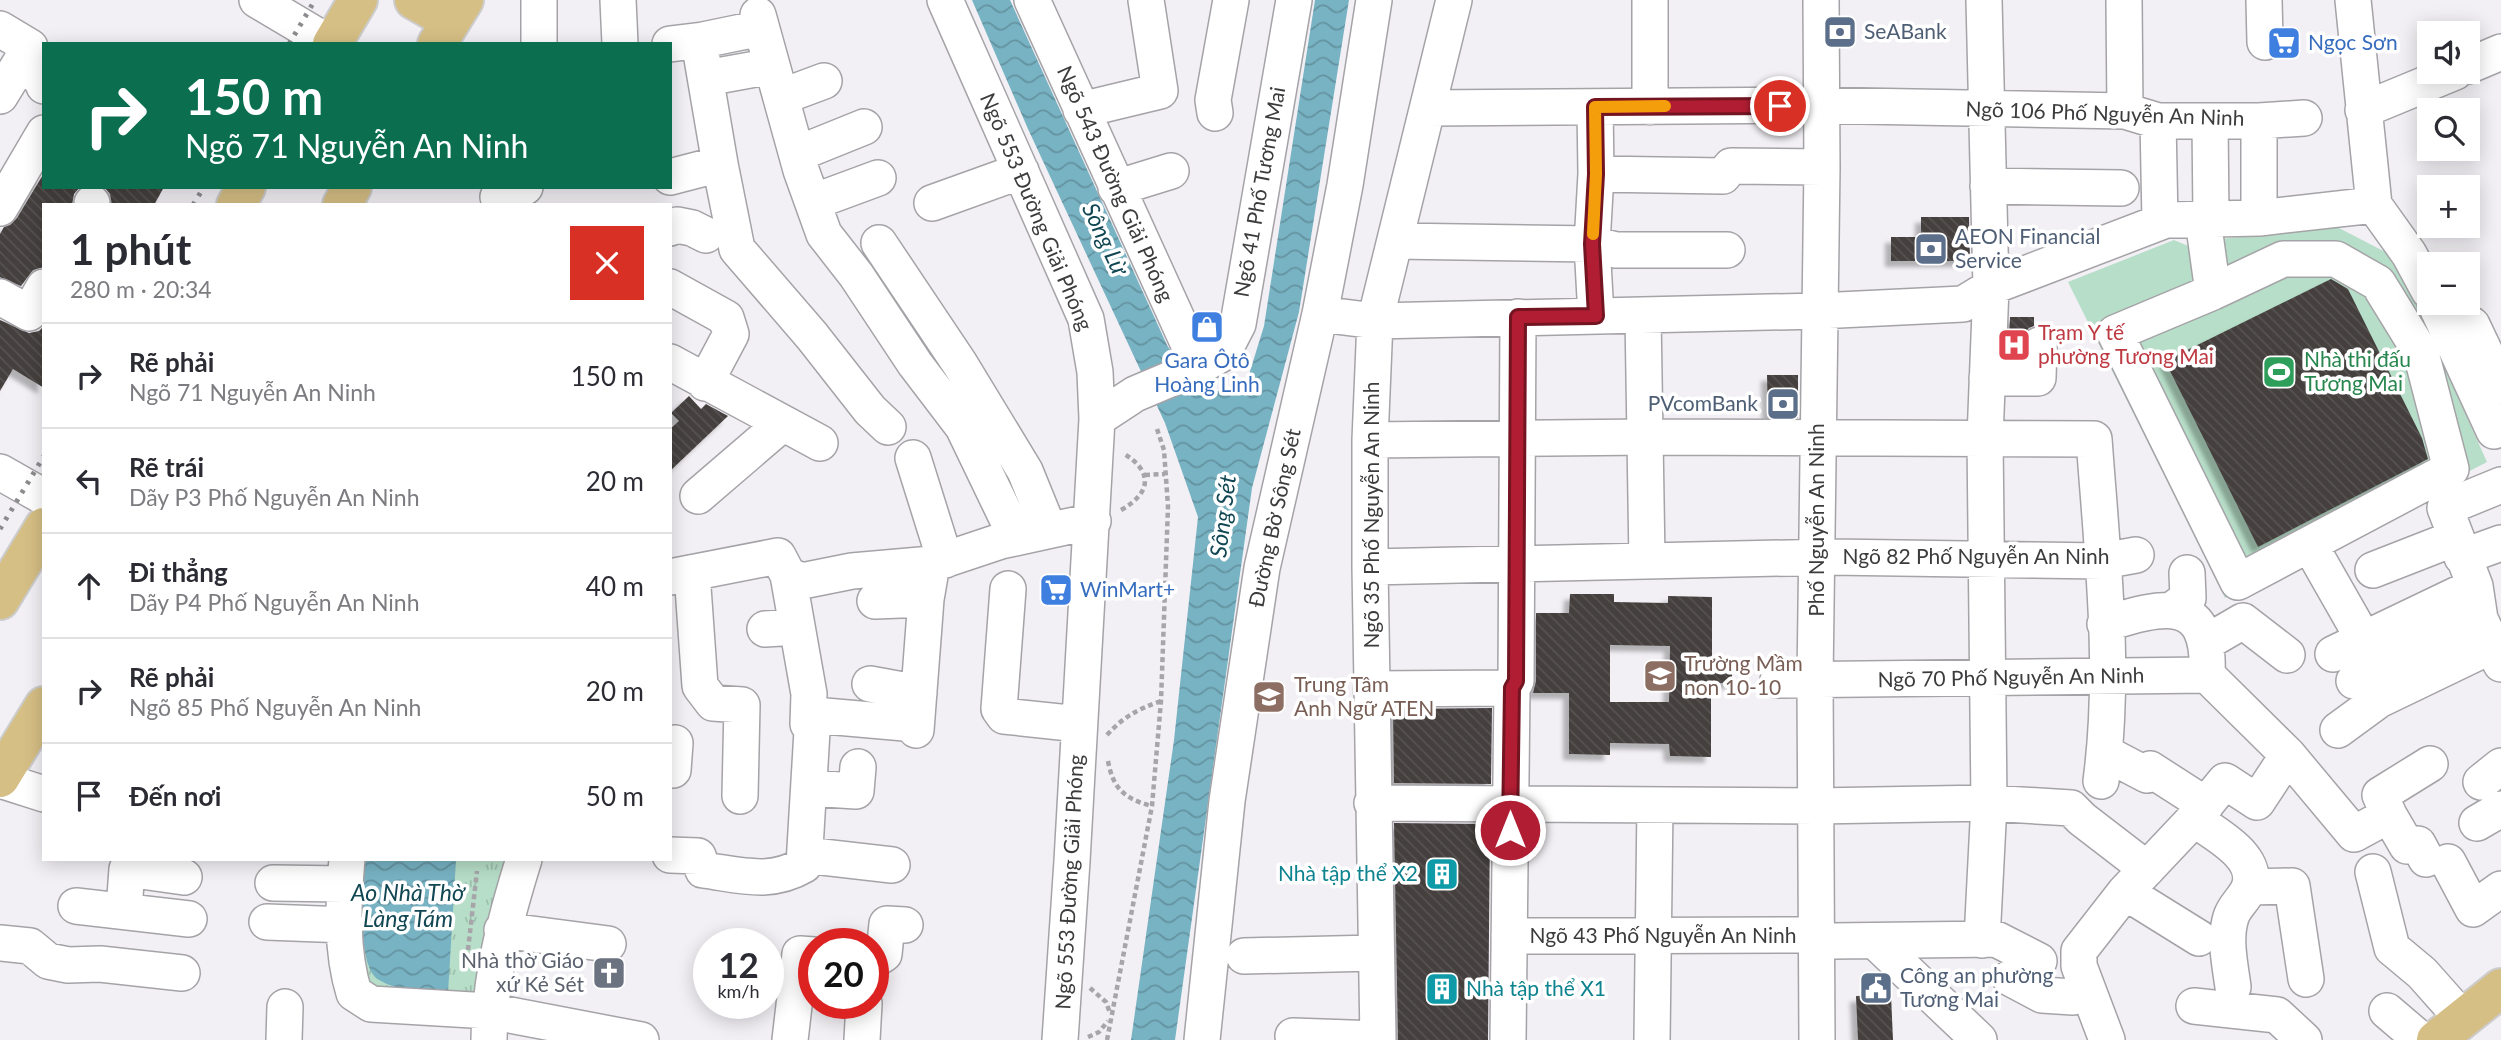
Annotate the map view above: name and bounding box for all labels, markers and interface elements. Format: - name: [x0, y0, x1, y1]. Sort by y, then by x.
- bank icon: SeABank: [1821, 13, 1859, 51]
- place label: SeABank: [1864, 18, 1947, 43]
- map controls: [2417, 21, 2480, 315]
- button: sound: [2417, 21, 2480, 84]
- supermarket icon: Ngọc Sơn: [2265, 24, 2303, 62]
- place label: Ngọc Sơn: [2308, 29, 2398, 54]
- street label: Ngõ 543 Đường Giải Phóng: [1053, 62, 1180, 305]
- text: 150 m: [185, 67, 323, 125]
- icon: right: [70, 70, 161, 161]
- pin: [1750, 76, 1810, 136]
- street label: Ngõ 41 Phố Tương Mai: [1228, 85, 1289, 299]
- icon: arrive: [1761, 87, 1799, 125]
- street label: Ngõ 553 Đường Giải Phóng: [976, 89, 1099, 334]
- street label: Ngõ 106 Phố Nguyễn An Ninh: [1965, 95, 2245, 130]
- button: search: [2417, 98, 2480, 161]
- text: Ngõ 71 Nguyễn An Ninh: [185, 126, 528, 165]
- button: +: [2417, 175, 2480, 238]
- water label: Sông Lừ: [1077, 198, 1135, 280]
- place label: AEON Financial Service: [1955, 223, 2100, 272]
- text: 1 phút: [70, 224, 191, 274]
- button: close: [570, 226, 644, 300]
- bank icon: AEON Financial Service: [1912, 230, 1950, 268]
- button: −: [2417, 252, 2480, 315]
- text: 280 m · 20:34: [70, 275, 212, 303]
- shop icon: Gara Ôtô Hoàng Linh: [1188, 308, 1226, 346]
- place label: Trạm Y tế phường Tương Mai: [2038, 319, 2214, 368]
- hospital icon: Trạm Y tế phường Tương Mai: [1995, 326, 2033, 364]
- text: Rẽ phải: [129, 346, 214, 378]
- place label: Nhà thi đấu Tương Mai: [2304, 346, 2411, 395]
- place label: Gara Ôtô Hoàng Linh: [1154, 347, 1260, 396]
- sports icon: Nhà thi đấu Tương Mai: [2260, 353, 2298, 391]
- icon: right: [70, 357, 108, 395]
- text: 150 m: [571, 360, 644, 392]
- text: Ngõ 71 Nguyễn An Ninh: [129, 378, 376, 406]
- street label: Ngõ 35 Phố Nguyễn An Ninh: [1358, 382, 1383, 648]
- bank icon: PVcomBank: [1764, 385, 1802, 423]
- place label: PVcomBank: [1648, 390, 1758, 415]
- street label: Phố Nguyễn An Ninh: [1803, 423, 1828, 617]
- street label: Đường Bờ Sông Sét: [1242, 426, 1305, 609]
- text: Rẽ trái: [129, 451, 204, 483]
- icon: left: [70, 462, 108, 500]
- text: 20 m: [586, 465, 644, 497]
- water label: Sông Sét: [1203, 473, 1241, 559]
- text: Dãy P3 Phố Nguyễn An Ninh: [129, 483, 419, 511]
- street label: Ngõ 82 Phố Nguyễn An Ninh: [1843, 543, 2109, 568]
- text: Đi thẳng: [129, 556, 228, 588]
- icon: ahead: [70, 567, 108, 605]
- text: 40 m: [586, 570, 644, 602]
- supermarket icon: WinMart+: [1037, 571, 1075, 609]
- place label: WinMart+: [1080, 576, 1175, 601]
- text: Dãy P4 Phố Nguyễn An Ninh: [129, 588, 419, 616]
- place label: Trường Mầm non 10-10: [1684, 650, 1803, 699]
- school or university icon: Trường Mầm non 10-10: [1641, 657, 1679, 695]
- text: Rẽ phải: [129, 661, 214, 693]
- street label: Ngõ 70 Phố Nguyễn An Ninh: [1877, 662, 2145, 691]
- place label: Trung Tâm Anh Ngữ ATEN: [1294, 671, 1434, 720]
- icon: right: [70, 672, 108, 710]
- text: 20 m: [586, 675, 644, 707]
- school or university icon: Trung Tâm Anh Ngữ ATEN: [1250, 678, 1288, 716]
- text: Ngõ 85 Phố Nguyễn An Ninh: [129, 693, 421, 721]
- street label: Ngõ 553 Đường Giải Phóng: [1049, 754, 1088, 1010]
- icon: arrive: [70, 777, 108, 815]
- text: Đến nơi: [129, 780, 221, 812]
- text: 50 m: [586, 780, 644, 812]
- position arrow: [1473, 793, 1547, 867]
- building icon: Nhà tập thể X2: [1423, 855, 1461, 893]
- place label: Nhà tập thể X2: [1278, 860, 1418, 885]
- water label: Ao Nhà Thờ Làng Tám: [350, 878, 466, 932]
- street label: Ngõ 43 Phố Nguyễn An Ninh: [1530, 922, 1796, 947]
- speed limit sign: 20: [798, 928, 889, 1019]
- text: 12: [718, 943, 759, 985]
- place label: Nhà thờ Giáo xứ Kẻ Sét: [461, 947, 584, 996]
- church icon: Nhà thờ Giáo xứ Kẻ Sét: [590, 954, 628, 992]
- place label: Công an phường Tương Mai: [1900, 962, 2054, 1011]
- public building icon: Công an phường Tương Mai: [1857, 969, 1895, 1007]
- building icon: Nhà tập thể X1: [1423, 970, 1461, 1008]
- place label: Nhà tập thể X1: [1466, 975, 1606, 1000]
- text: km/h: [717, 980, 760, 1002]

